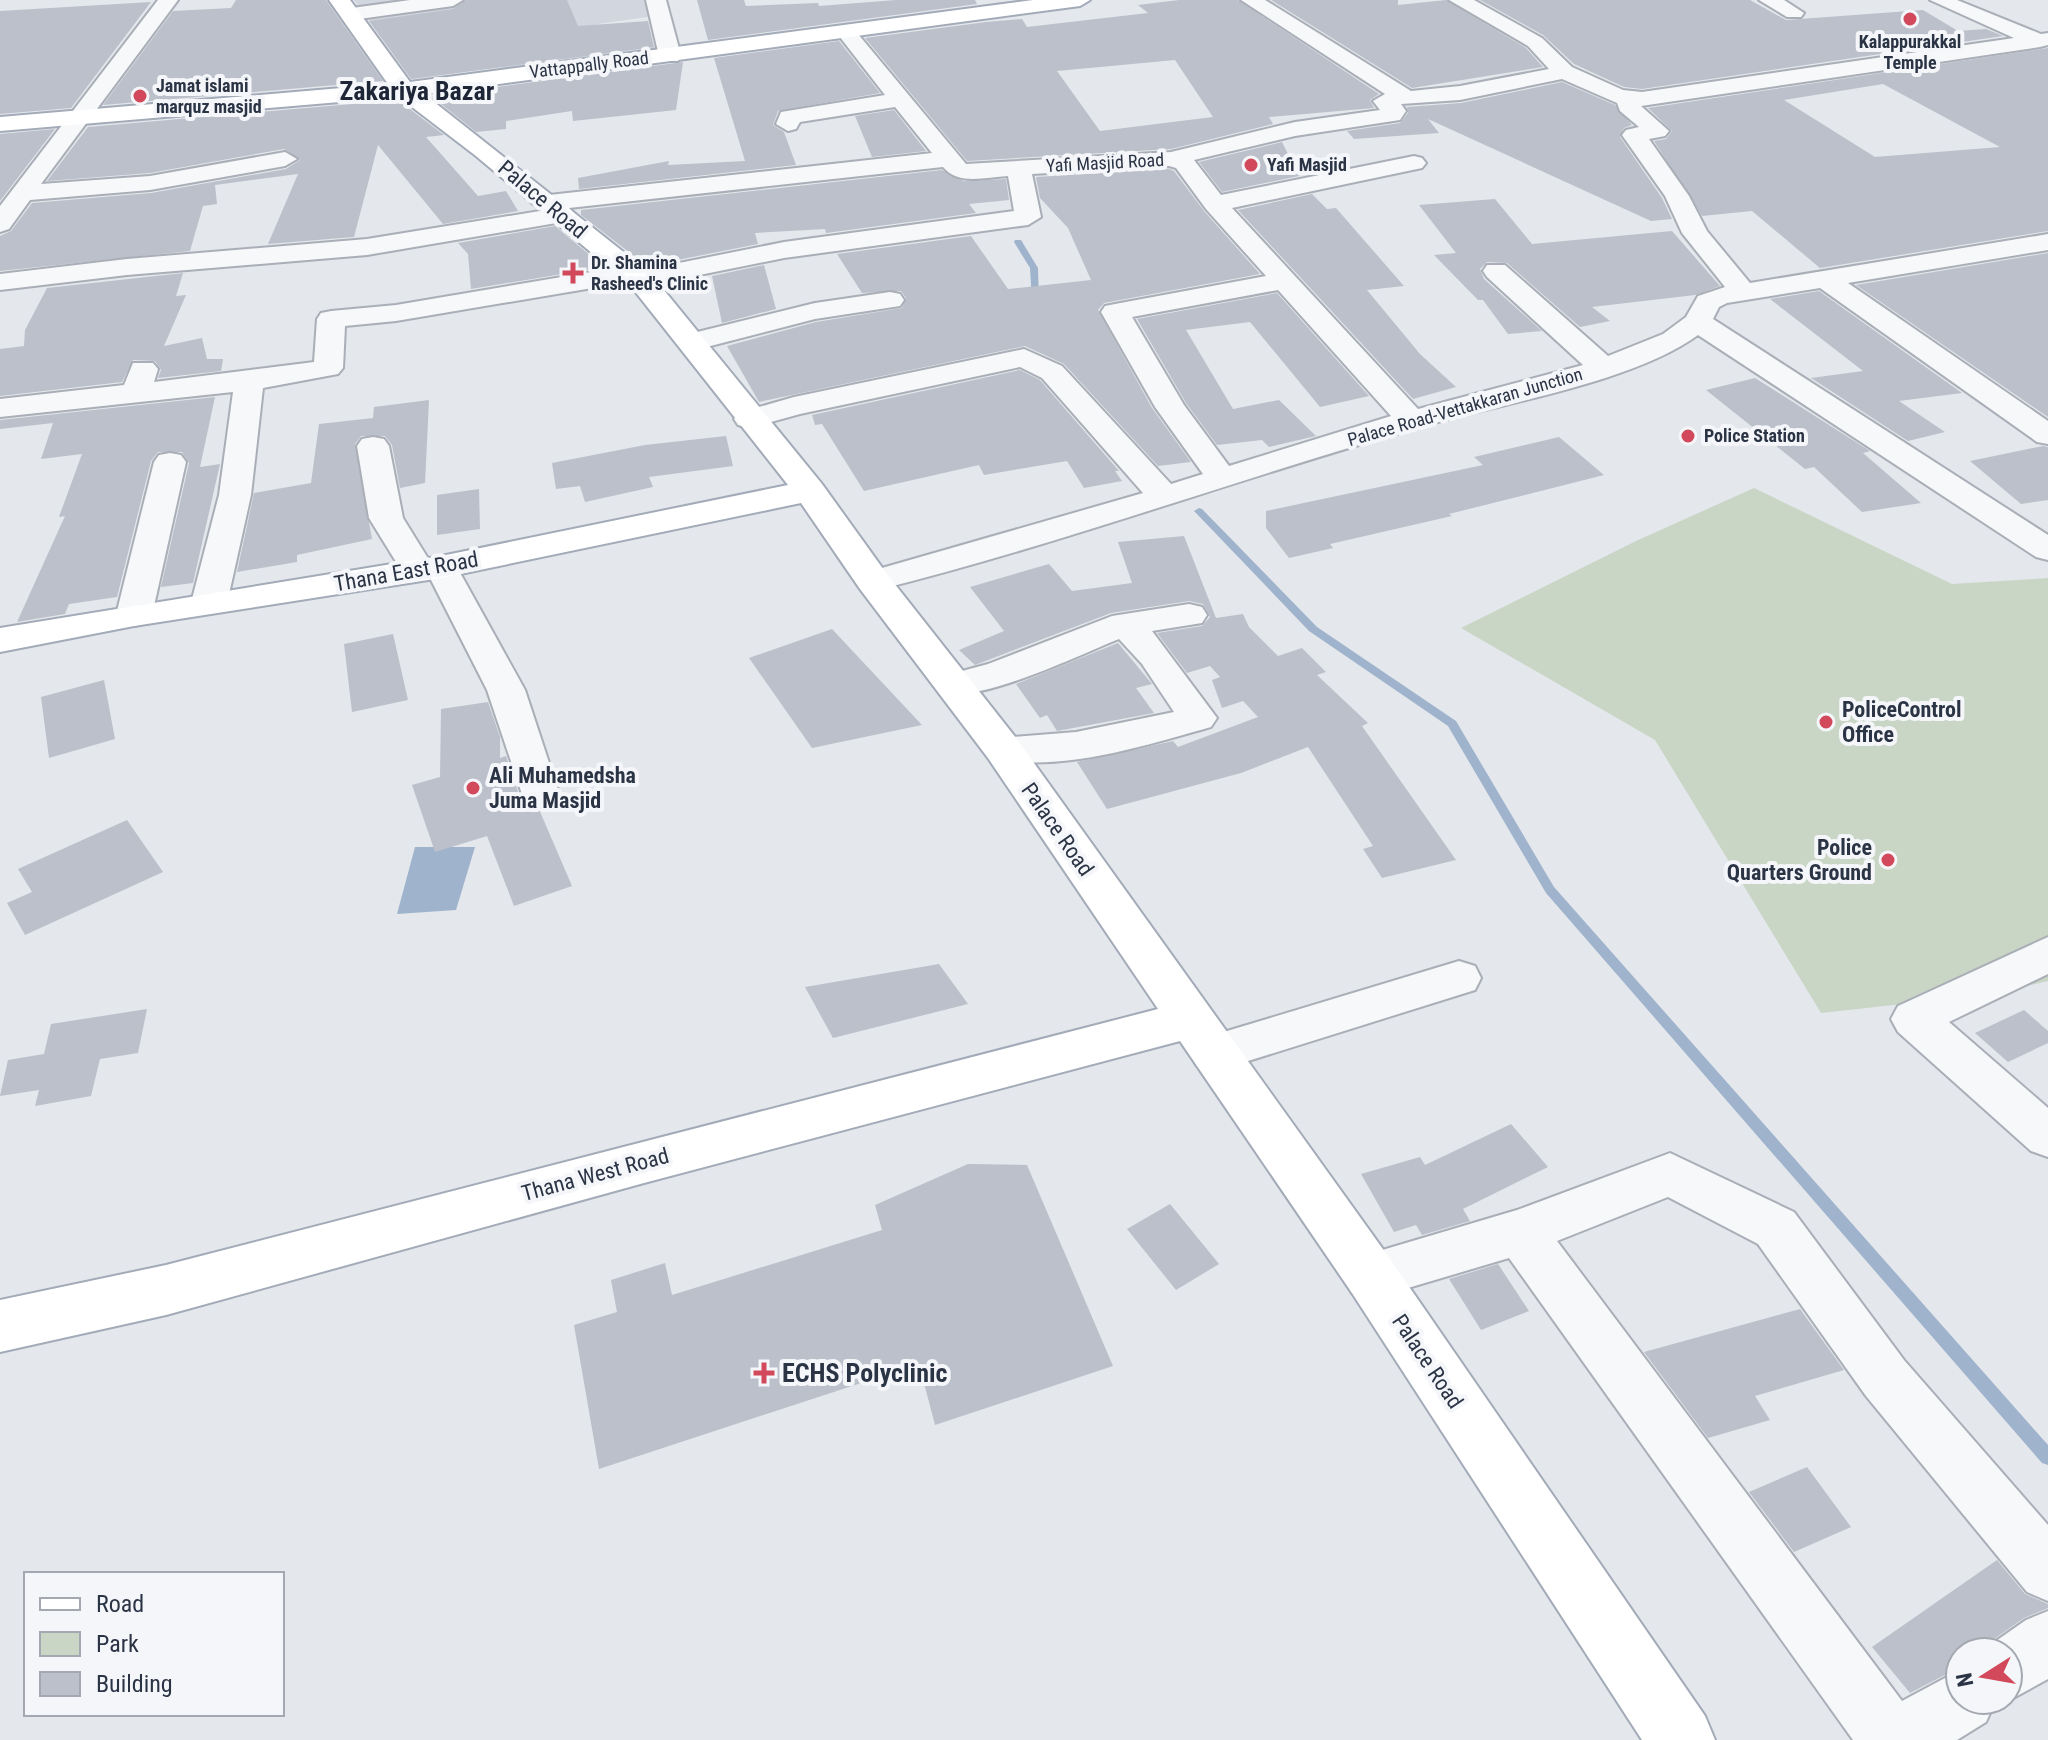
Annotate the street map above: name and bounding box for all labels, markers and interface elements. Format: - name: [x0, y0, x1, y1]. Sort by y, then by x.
- marker: Kalappurakkal Temple: [1901, 10, 1919, 28]
- place label: Kalappurakkal Temple: [1859, 31, 1961, 73]
- street label: Vattappally Road: [528, 47, 650, 82]
- place label: Jamat islami marquz masjid: [156, 75, 262, 117]
- district label: Zakariya Bazar: [340, 76, 495, 106]
- marker: Jamat islami marquz masjid: [131, 87, 149, 105]
- street label: Yafi Masjid Road: [1045, 149, 1165, 176]
- place label: Yafi Masjid: [1267, 154, 1347, 175]
- street label: Palace Road: [493, 155, 592, 244]
- marker: Yafi Masjid: [1242, 156, 1260, 174]
- place label: Dr. Shamina Rasheed's Clinic: [591, 252, 708, 294]
- marker: Dr. Shamina Rasheed's Clinic: [562, 262, 584, 284]
- street label: Palace Road-Vettakkaran Junction: [1345, 363, 1585, 450]
- place label: Police Station: [1704, 425, 1805, 446]
- marker: Police Station: [1679, 427, 1697, 445]
- street label: Thana East Road: [332, 546, 480, 596]
- place label: PoliceControl Office: [1842, 697, 1962, 747]
- marker: PoliceControl Office: [1817, 713, 1835, 731]
- place label: Ali Muhamedsha Juma Masjid: [489, 763, 636, 813]
- street label: Palace Road: [1016, 778, 1099, 881]
- marker: Ali Muhamedsha Juma Masjid: [464, 779, 482, 797]
- place label: Police Quarters Ground: [1727, 835, 1872, 885]
- marker: Police Quarters Ground: [1879, 851, 1897, 869]
- street label: Thana West Road: [519, 1143, 671, 1206]
- street label: Palace Road: [1387, 1310, 1468, 1413]
- place label: ECHS Polyclinic: [782, 1358, 947, 1388]
- marker: ECHS Polyclinic: [753, 1362, 775, 1384]
- legend: [24, 1572, 284, 1716]
- text: Road: [96, 1590, 144, 1618]
- text: Park: [96, 1630, 139, 1658]
- north arrow: [1944, 1636, 2024, 1716]
- text: Building: [96, 1670, 173, 1698]
- text: N: [1951, 1671, 1978, 1689]

